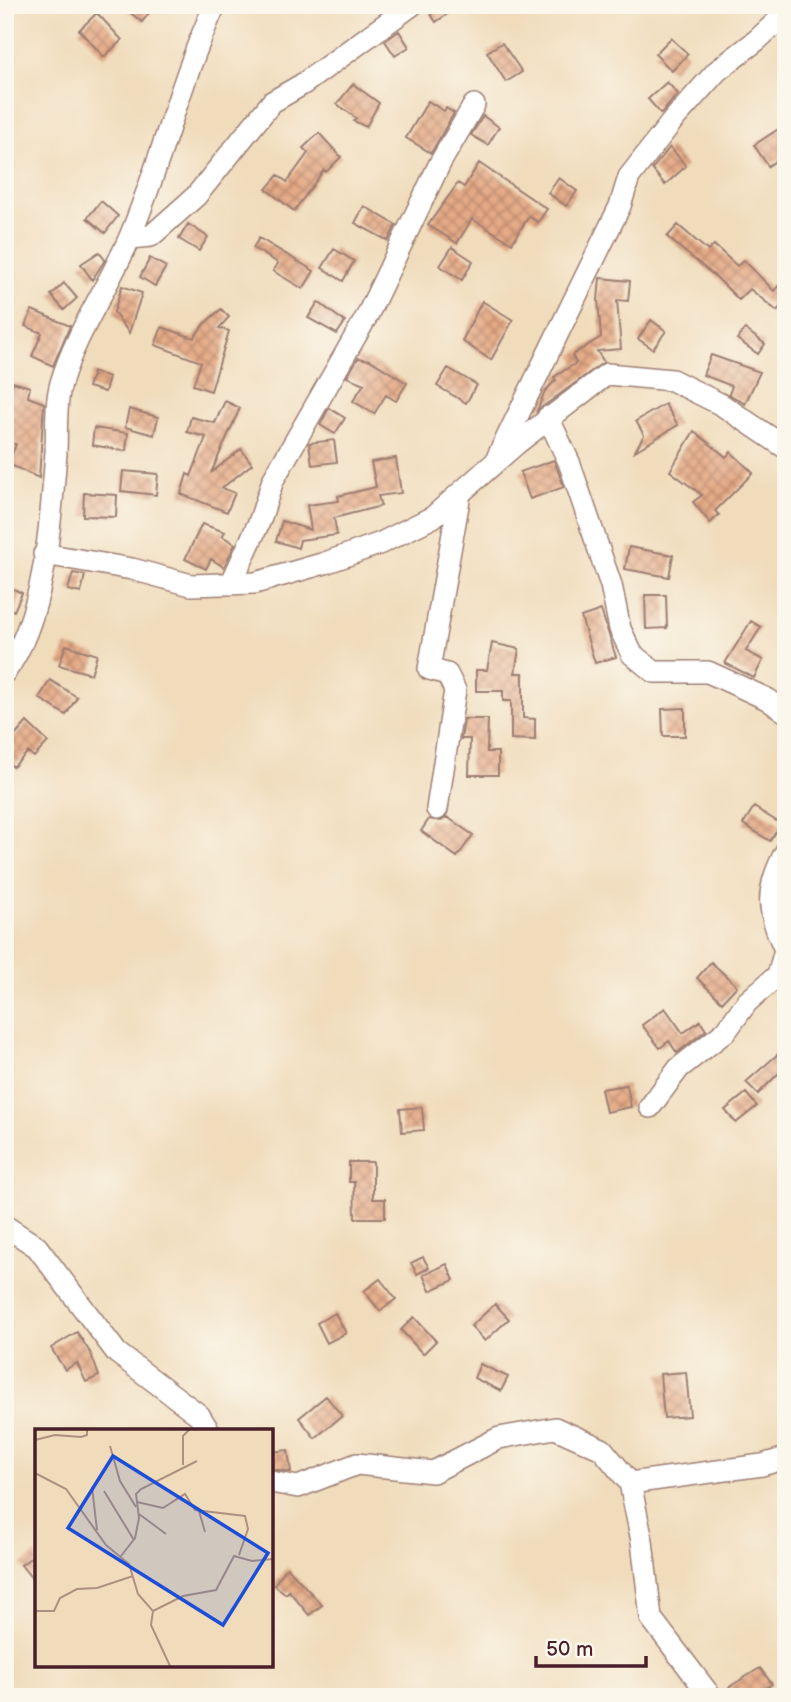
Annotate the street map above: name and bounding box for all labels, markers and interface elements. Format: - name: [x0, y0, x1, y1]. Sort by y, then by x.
- inset map: [35, 1429, 273, 1667]
- scale bar: [536, 1625, 646, 1669]
- text: 50 m: [546, 1637, 593, 1662]

